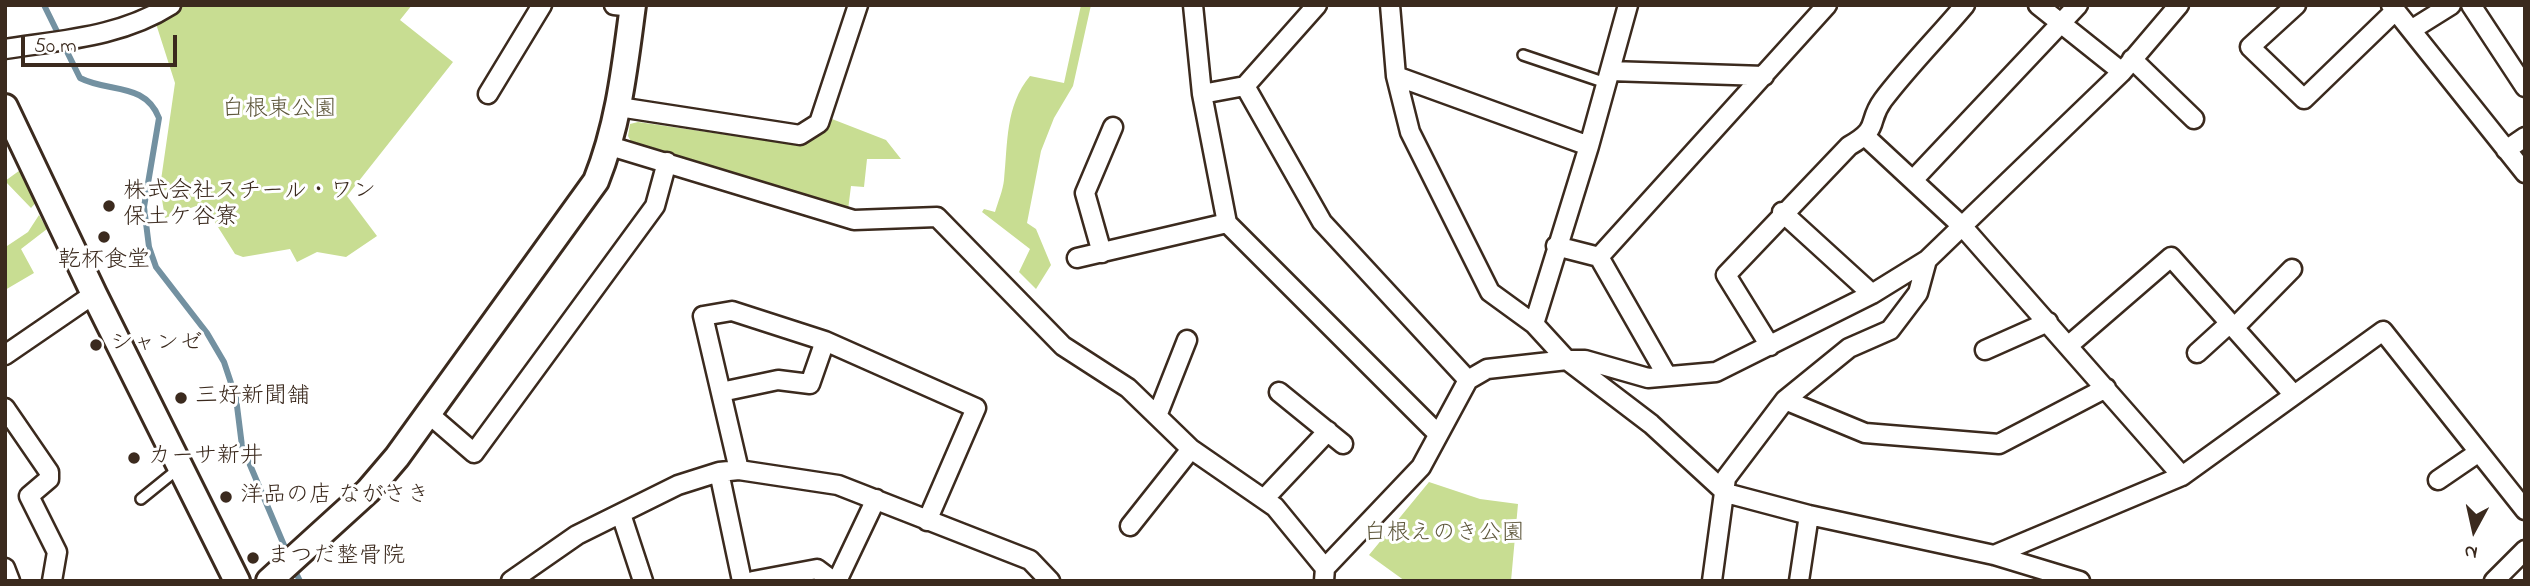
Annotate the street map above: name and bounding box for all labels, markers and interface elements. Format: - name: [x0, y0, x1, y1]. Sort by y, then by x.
- scale bar: [24, 21, 180, 65]
- text: 50 m: [34, 32, 77, 62]
- park label: 白根東公園: [222, 97, 336, 125]
- place label: 株式会社スチール・ワン 保土ケ谷寮: [123, 179, 376, 233]
- marker: 株式会社スチール・ワン 保土ケ谷寮: [101, 198, 117, 214]
- marker: 乾杯食堂: [96, 229, 112, 245]
- place label: 乾杯食堂: [58, 248, 150, 276]
- place label: シャンゼ: [110, 331, 202, 359]
- marker: シャンゼ: [88, 337, 104, 353]
- place label: 三好新聞舗: [195, 384, 310, 412]
- marker: 三好新聞舗: [173, 390, 189, 406]
- place label: カーサ新井: [148, 444, 263, 472]
- marker: カーサ新井: [126, 450, 142, 466]
- place label: 洋品の店 ながさき: [240, 483, 430, 511]
- marker: 洋品の店 ながさき: [218, 489, 234, 505]
- north arrow: [2439, 495, 2509, 565]
- park label: 白根えのき公園: [1364, 521, 1524, 549]
- text: N: [2463, 537, 2479, 566]
- place label: まつだ整骨院: [267, 544, 405, 572]
- marker: まつだ整骨院: [245, 550, 261, 566]

